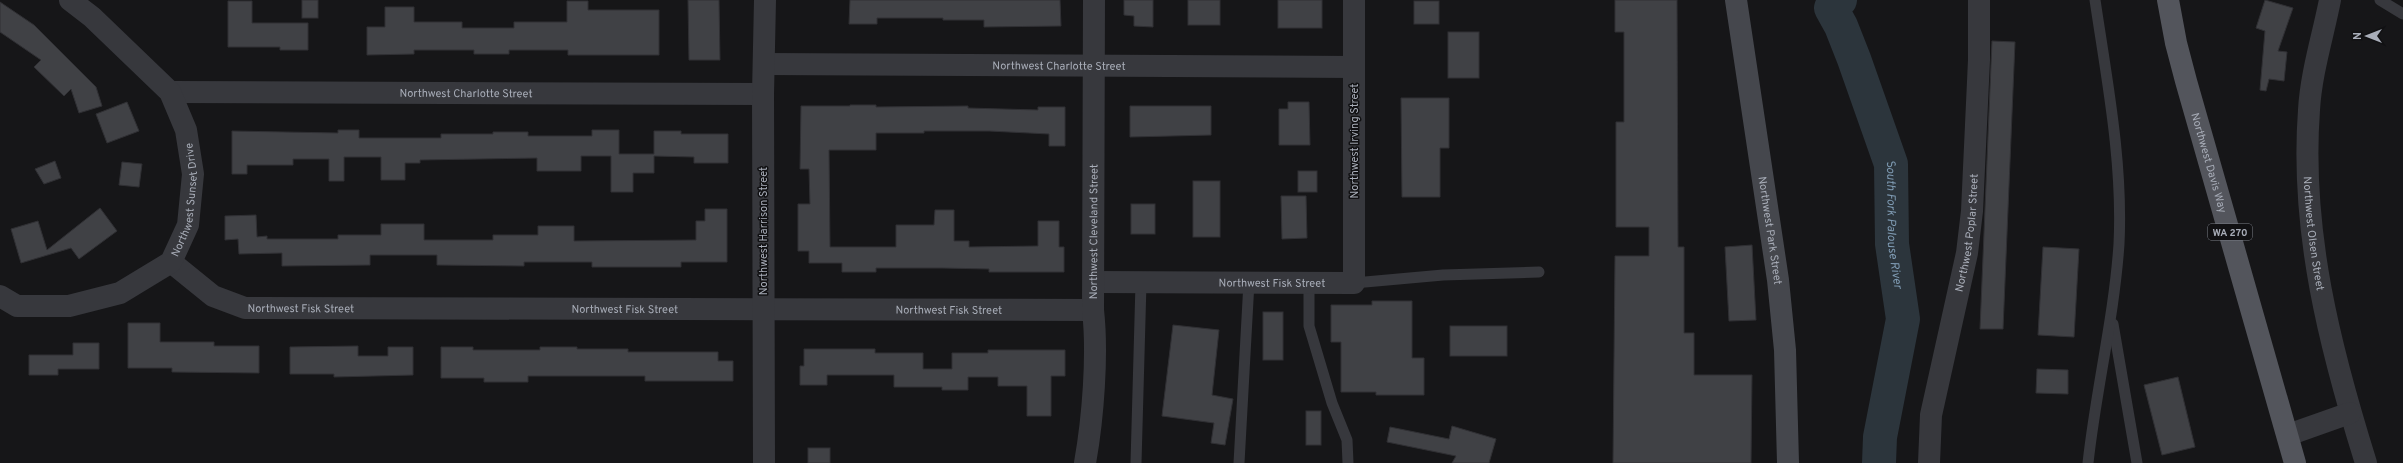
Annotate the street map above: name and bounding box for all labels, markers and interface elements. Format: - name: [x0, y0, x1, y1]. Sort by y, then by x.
- north arrow: [2347, 16, 2387, 56]
- text: N: [2351, 32, 2365, 40]
- street label: Northwest Charlotte Street: [992, 59, 1126, 74]
- street label: Northwest Irving Street: [1348, 83, 1362, 199]
- street label: Northwest Charlotte Street: [399, 87, 533, 101]
- street label: Northwest Davis Way: [2187, 111, 2229, 215]
- street label: Northwest Sunset Drive: [168, 142, 201, 259]
- water label: South Fork Palouse River: [1881, 158, 1906, 291]
- street label: Northwest Cleveland Street: [1087, 164, 1101, 299]
- street label: Northwest Harrison Street: [757, 167, 771, 295]
- street label: Northwest Poplar Street: [1953, 173, 1982, 293]
- street label: Northwest Park Street: [1755, 175, 1784, 285]
- street label: Northwest Olsen Street: [2300, 176, 2327, 292]
- road number: WA 270: [2208, 224, 2252, 240]
- street label: Northwest Fisk Street: [1219, 276, 1325, 291]
- street label: Northwest Fisk Street: [247, 302, 354, 316]
- street label: Northwest Fisk Street: [571, 303, 678, 317]
- street label: Northwest Fisk Street: [895, 304, 1002, 318]

